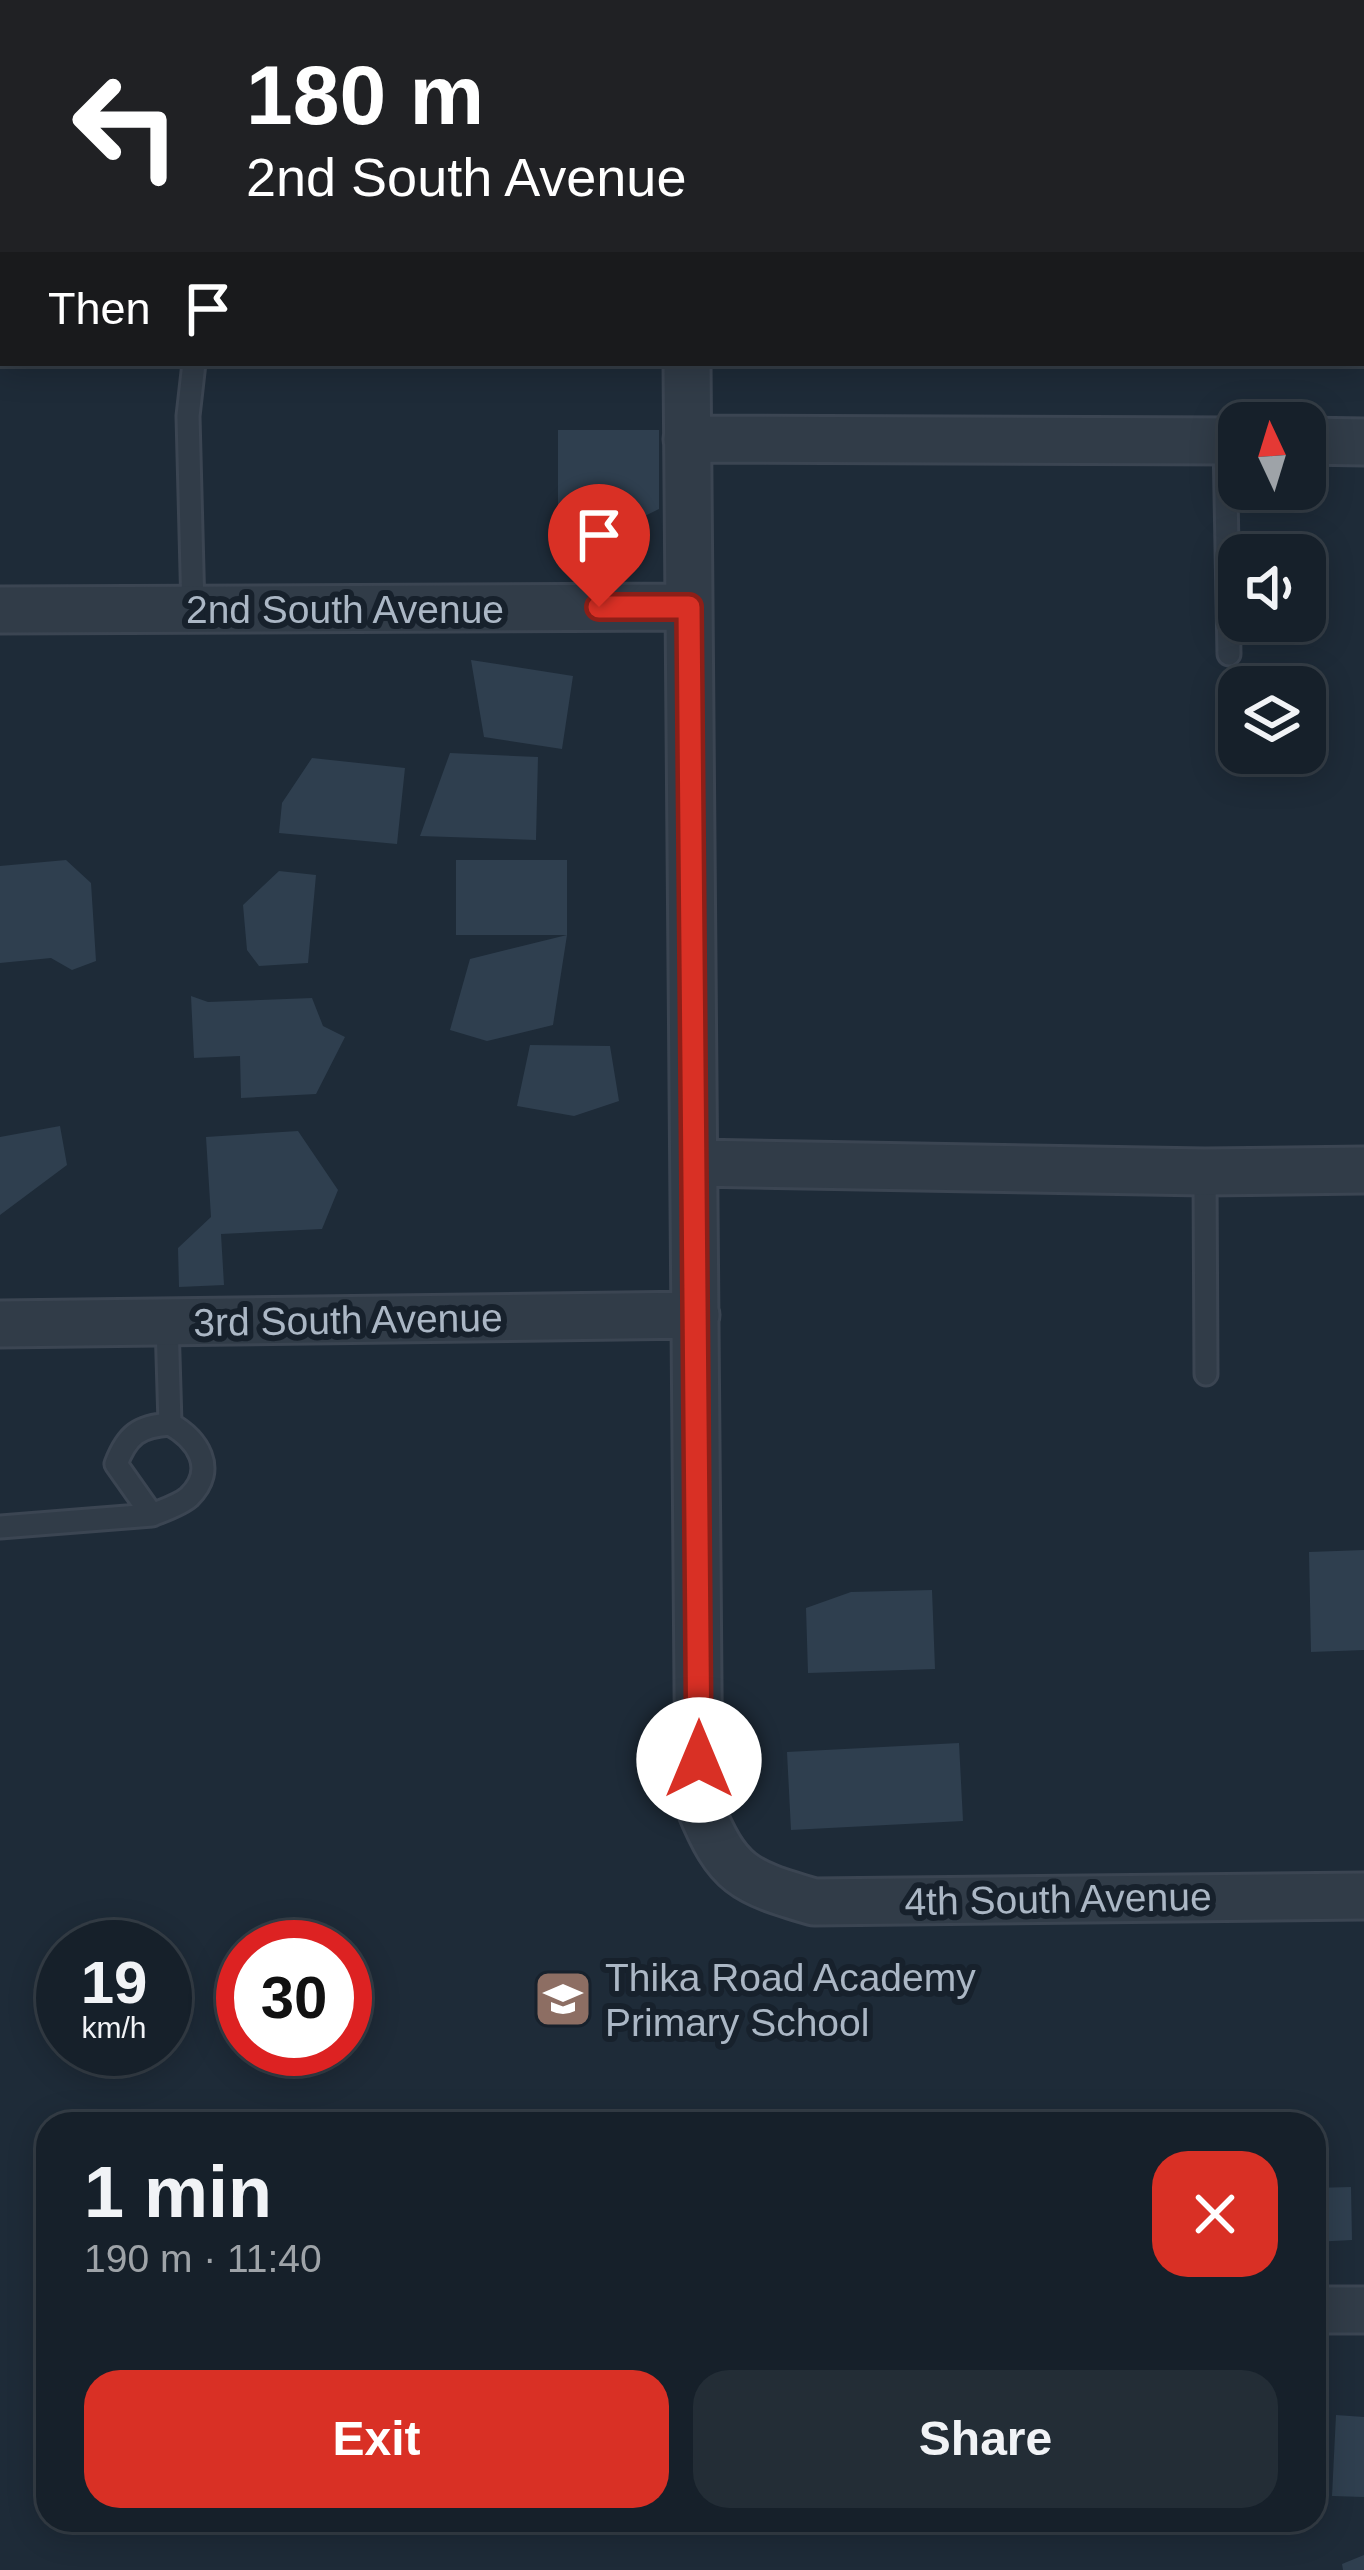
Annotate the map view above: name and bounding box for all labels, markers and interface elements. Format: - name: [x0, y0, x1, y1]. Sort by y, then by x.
- icon: left: [48, 48, 204, 204]
- text: 180 m: [246, 48, 484, 142]
- text: 2nd South Avenue: [246, 147, 686, 207]
- icon: arrive: [175, 276, 241, 342]
- text: Then: [48, 283, 151, 334]
- north arrow: [1218, 402, 1326, 510]
- map controls: [1218, 402, 1326, 774]
- pin: [548, 484, 650, 607]
- icon: arrive: [566, 502, 632, 568]
- button: sound: [1218, 534, 1326, 642]
- street label: 2nd South Avenue: [186, 588, 504, 631]
- button: layers: [1218, 666, 1326, 774]
- street label: 3rd South Avenue: [193, 1296, 503, 1344]
- position arrow: [636, 1697, 762, 1823]
- street label: 4th South Avenue: [904, 1875, 1212, 1923]
- speed limit sign: 30: [216, 1920, 372, 2076]
- text: 19: [81, 1949, 147, 2016]
- place label: Thika Road Academy Primary School: [605, 1956, 976, 2044]
- school or university icon: Thika Road Academy Primary School: [532, 1968, 594, 2030]
- text: km/h: [81, 2011, 147, 2044]
- button: close: [1152, 2151, 1278, 2277]
- text: 1 min: [84, 2152, 272, 2232]
- text: 190 m · 11:40: [84, 2237, 322, 2280]
- button: Exit: [84, 2370, 669, 2508]
- button: Share: [693, 2370, 1278, 2508]

